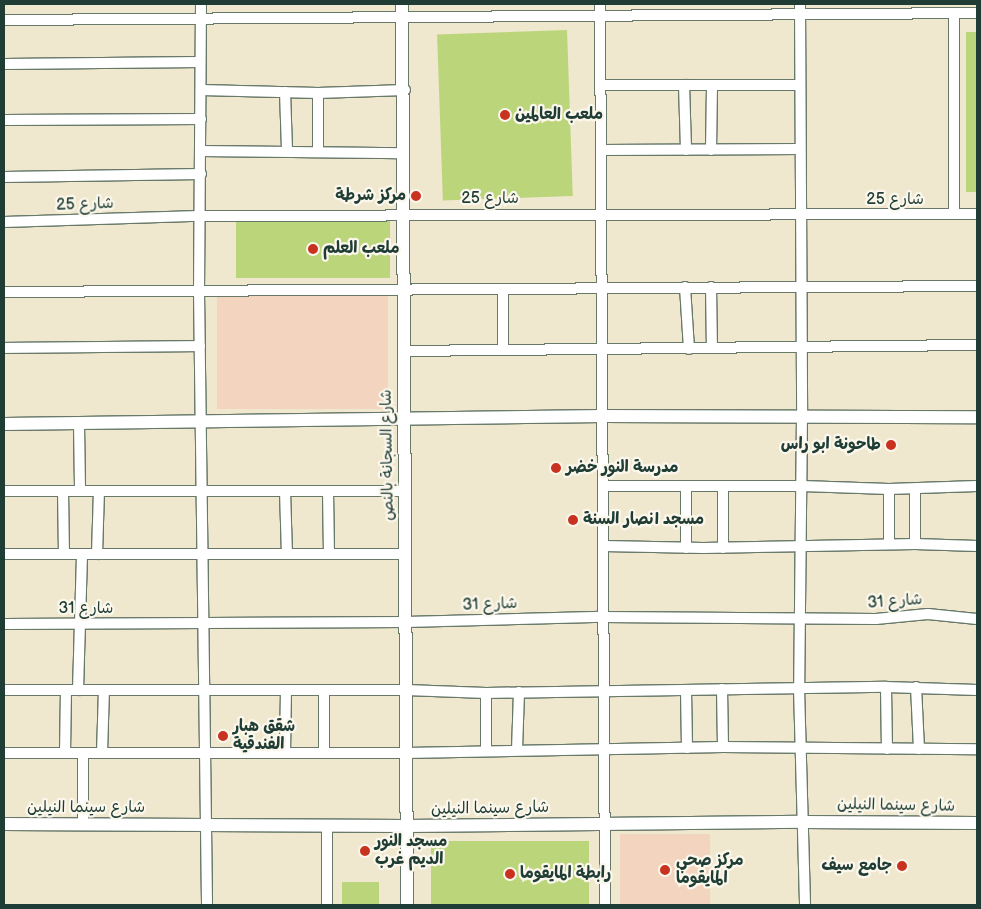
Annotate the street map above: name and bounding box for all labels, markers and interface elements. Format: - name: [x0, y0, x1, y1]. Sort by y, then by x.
- place label: ملعب العالمين: [515, 105, 603, 125]
- marker: ملعب العالمين: [499, 109, 511, 121]
- place label: مركز شرطة: [335, 186, 406, 206]
- street label: شارع 25: [461, 189, 519, 209]
- marker: مركز شرطة: [410, 190, 422, 202]
- street label: شارع 25: [866, 190, 924, 210]
- street label: شارع 25: [56, 194, 114, 216]
- place label: ملعب العلم: [323, 239, 399, 259]
- marker: ملعب العلم: [307, 243, 319, 255]
- street label: شارع السجانة بالنص: [377, 389, 399, 521]
- place label: طاحونة ابو راس: [781, 435, 881, 455]
- marker: طاحونة ابو راس: [885, 439, 897, 451]
- place label: مدرسة النور خضر: [566, 458, 679, 478]
- marker: مدرسة النور خضر: [550, 462, 562, 474]
- place label: مسجد انصار السنة: [583, 510, 704, 530]
- marker: مسجد انصار السنة: [567, 514, 579, 526]
- street label: شارع 31: [867, 591, 923, 613]
- street label: شارع 31: [462, 594, 518, 616]
- street label: شارع 31: [59, 599, 113, 619]
- place label: شقق هبار الفندقية: [233, 717, 295, 755]
- marker: شقق هبار الفندقية: [217, 730, 229, 742]
- street label: شارع سينما النيلين: [837, 795, 955, 817]
- street label: شارع سينما النيلين: [27, 798, 145, 818]
- street label: شارع سينما النيلين: [431, 798, 549, 820]
- place label: مسجد النور الديم غرب: [375, 832, 447, 870]
- marker: مسجد النور الديم غرب: [359, 845, 371, 857]
- place label: مركز صحي المايقوما: [676, 851, 743, 889]
- place label: جامع سيف: [821, 856, 892, 876]
- marker: جامع سيف: [896, 860, 908, 872]
- marker: مركز صحي المايقوما: [658, 863, 672, 877]
- place label: رابطة المايقوما: [520, 864, 611, 884]
- marker: رابطة المايقوما: [504, 868, 516, 880]

